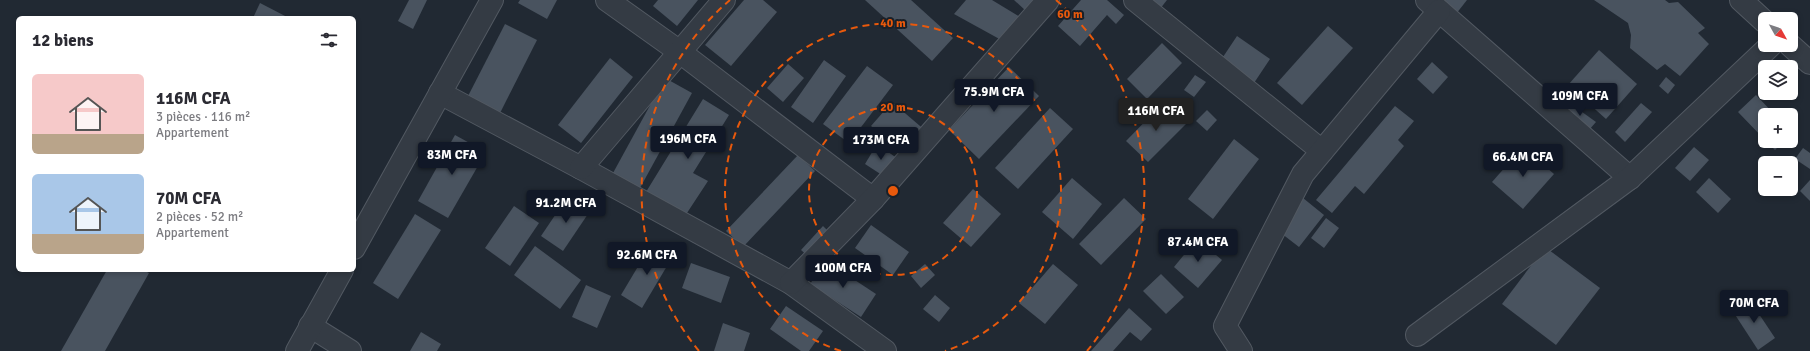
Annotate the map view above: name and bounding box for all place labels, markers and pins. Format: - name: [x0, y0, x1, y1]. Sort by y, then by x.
- pin: 75.9M CFA: [948, 79, 1040, 113]
- pin: 109M CFA: [1539, 83, 1621, 117]
- pin: 116M CFA: [1115, 98, 1197, 132]
- pin: 196M CFA: [647, 126, 729, 160]
- pin: 173M CFA: [840, 127, 922, 161]
- pin: 83M CFA: [415, 142, 489, 176]
- pin: 66.4M CFA: [1477, 144, 1569, 178]
- centre of rings: [886, 184, 900, 198]
- pin: 91.2M CFA: [520, 190, 612, 224]
- pin: 87.4M CFA: [1152, 229, 1244, 263]
- pin: 92.6M CFA: [601, 242, 693, 276]
- pin: 100M CFA: [802, 255, 884, 289]
- pin: 70M CFA: [1717, 290, 1791, 324]

